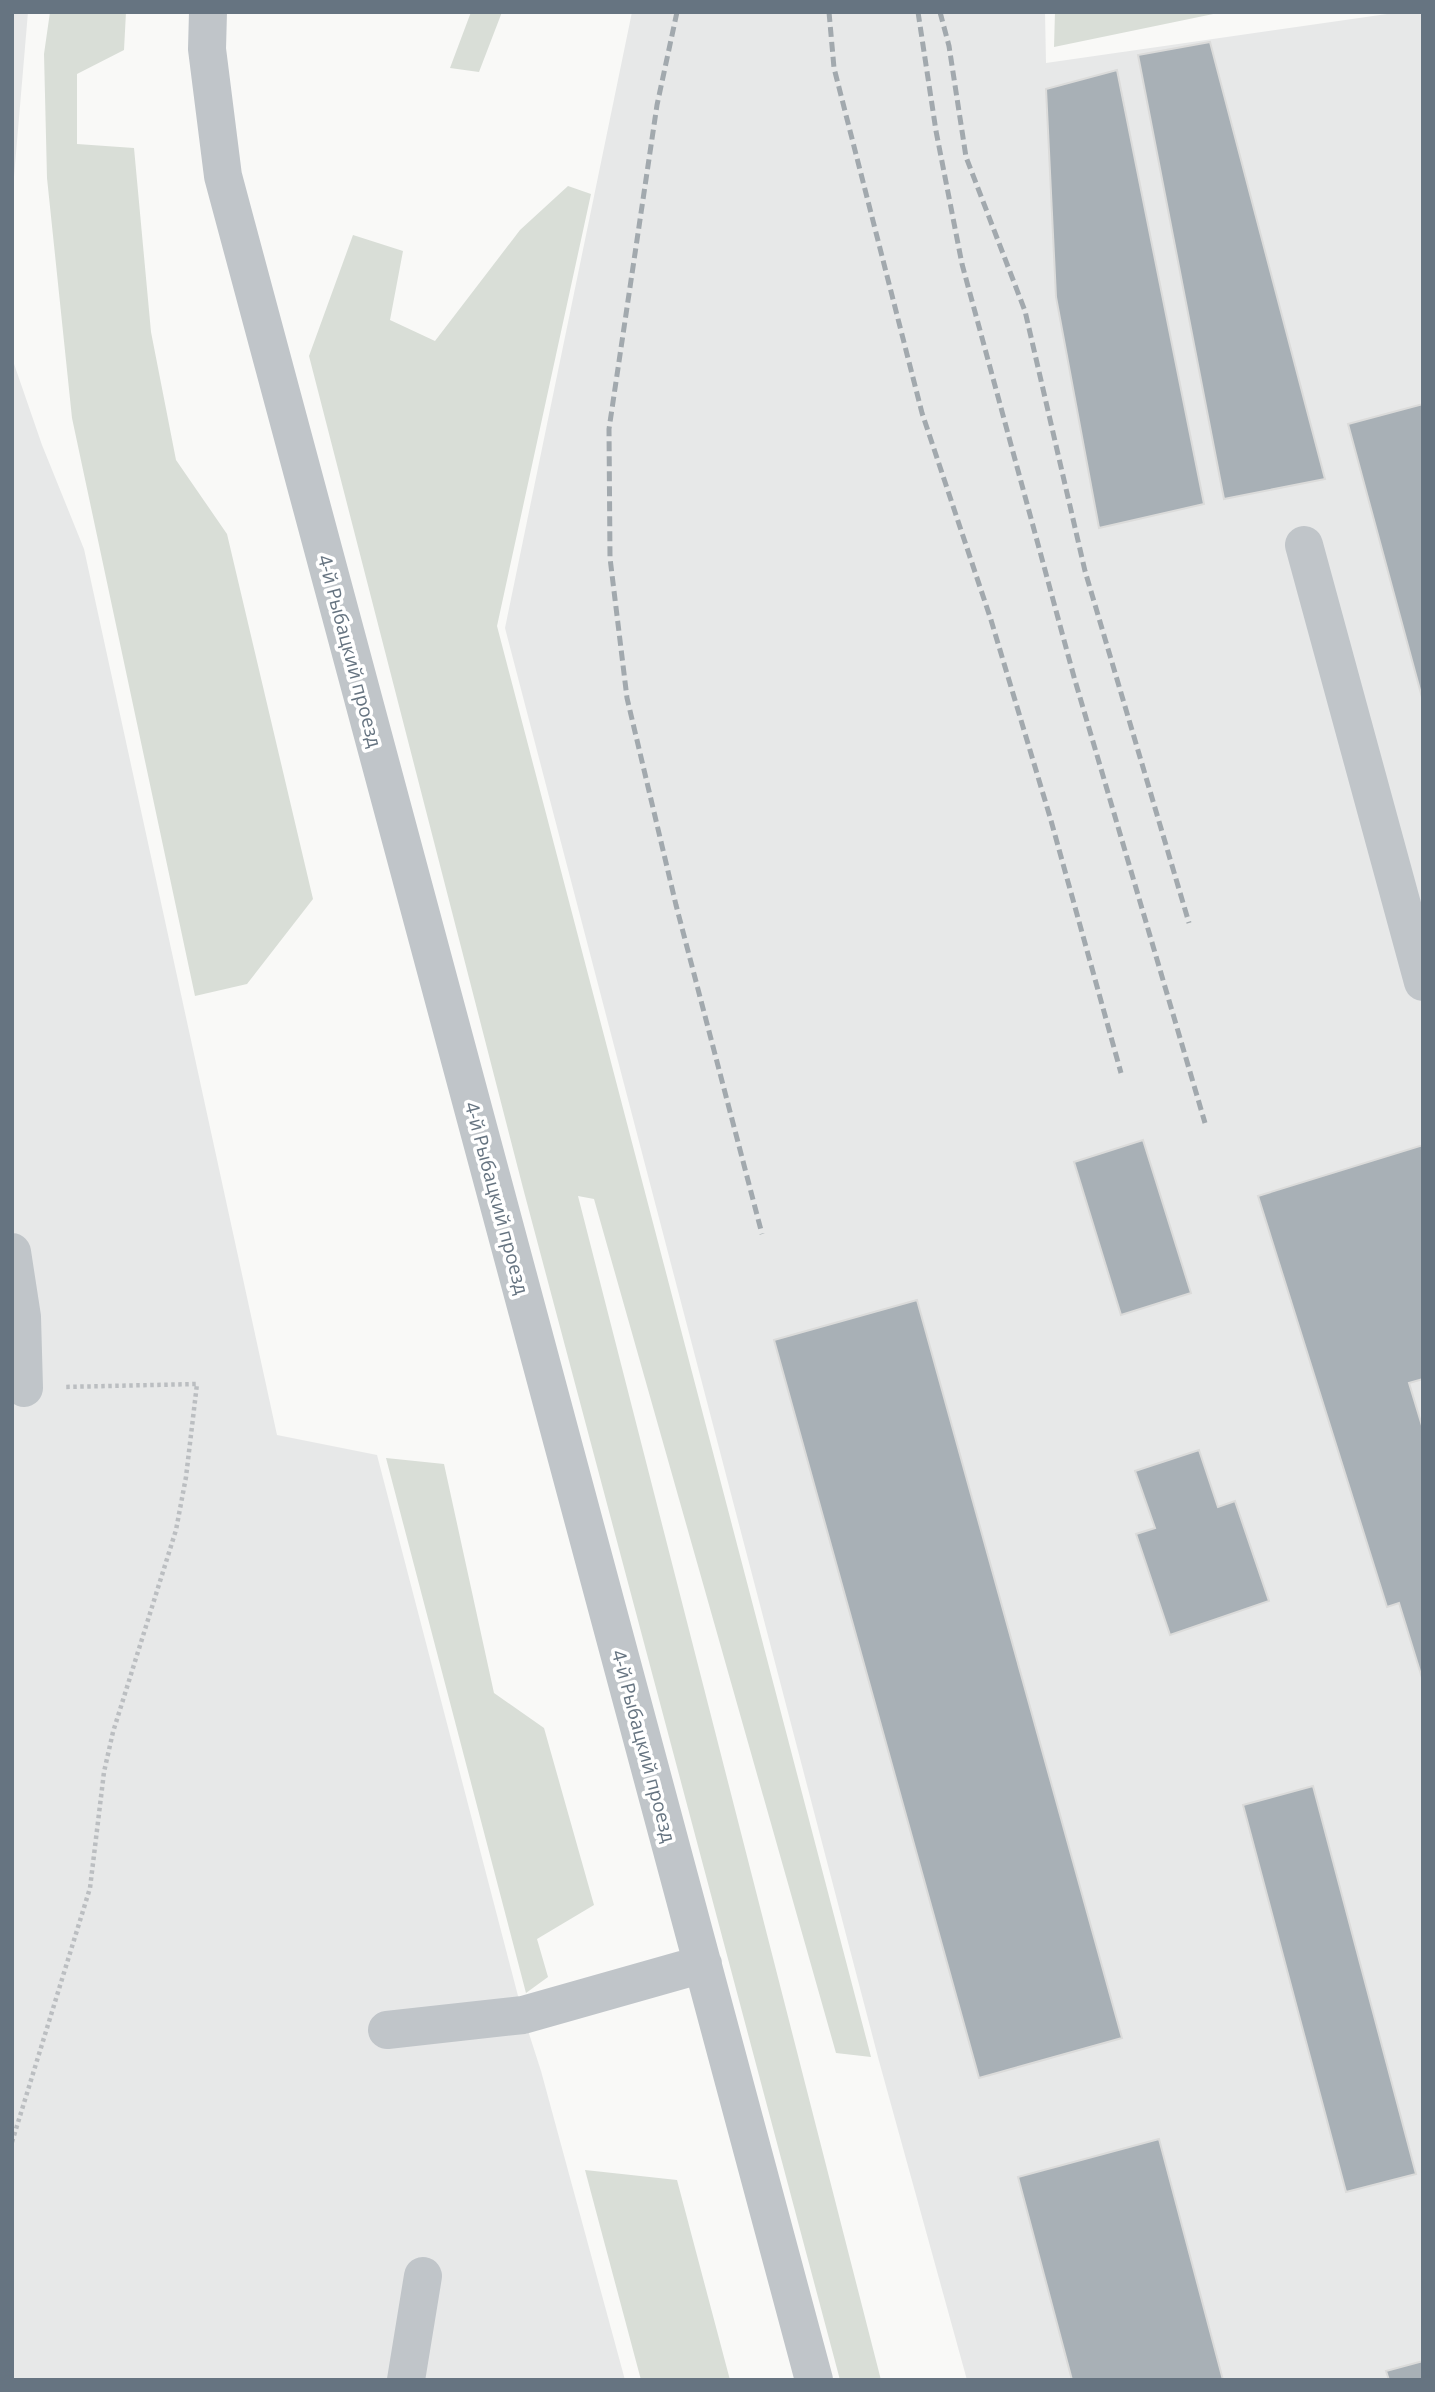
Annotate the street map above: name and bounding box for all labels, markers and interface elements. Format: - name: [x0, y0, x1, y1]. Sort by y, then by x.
- street label: 4-й Рыбацкий проезд: [312, 552, 388, 750]
- street label: 4-й Рыбацкий проезд: [459, 1099, 535, 1297]
- street label: 4-й Рыбацкий проезд: [606, 1647, 682, 1845]

